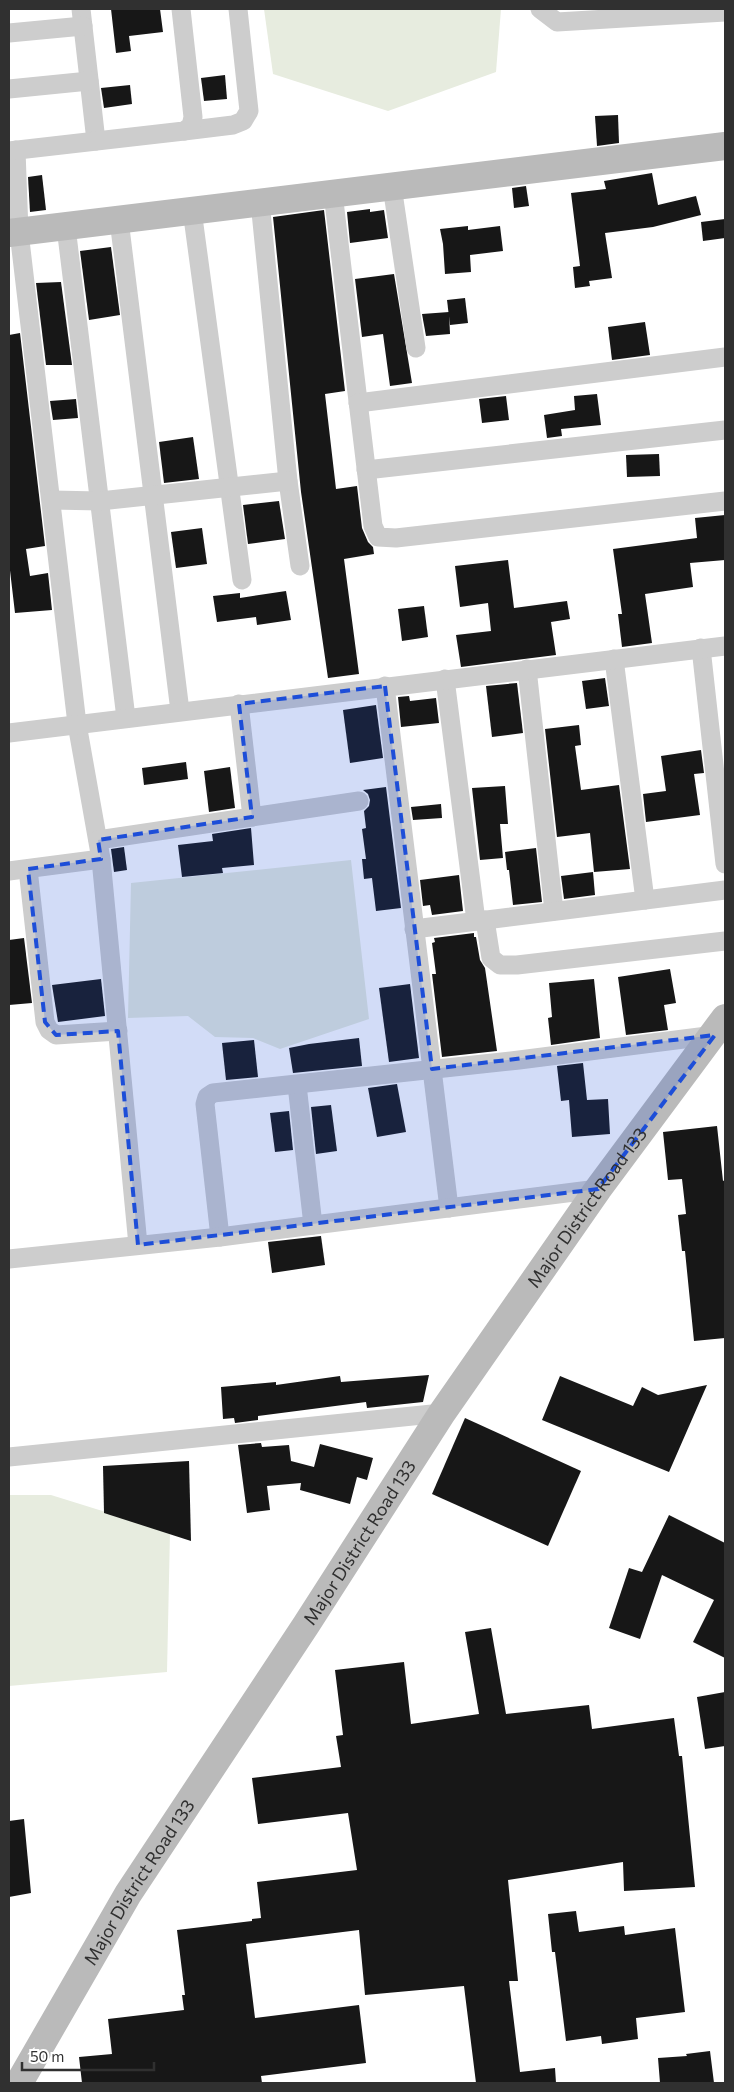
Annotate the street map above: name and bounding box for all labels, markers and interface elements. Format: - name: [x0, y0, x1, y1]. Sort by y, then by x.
- street label: Major District Road 133: [522, 1123, 651, 1291]
- street label: Major District Road 133: [298, 1456, 420, 1629]
- street label: Major District Road 133: [79, 1795, 199, 1969]
- scale bar: [22, 2040, 155, 2072]
- text: 50 m: [30, 2047, 64, 2065]

